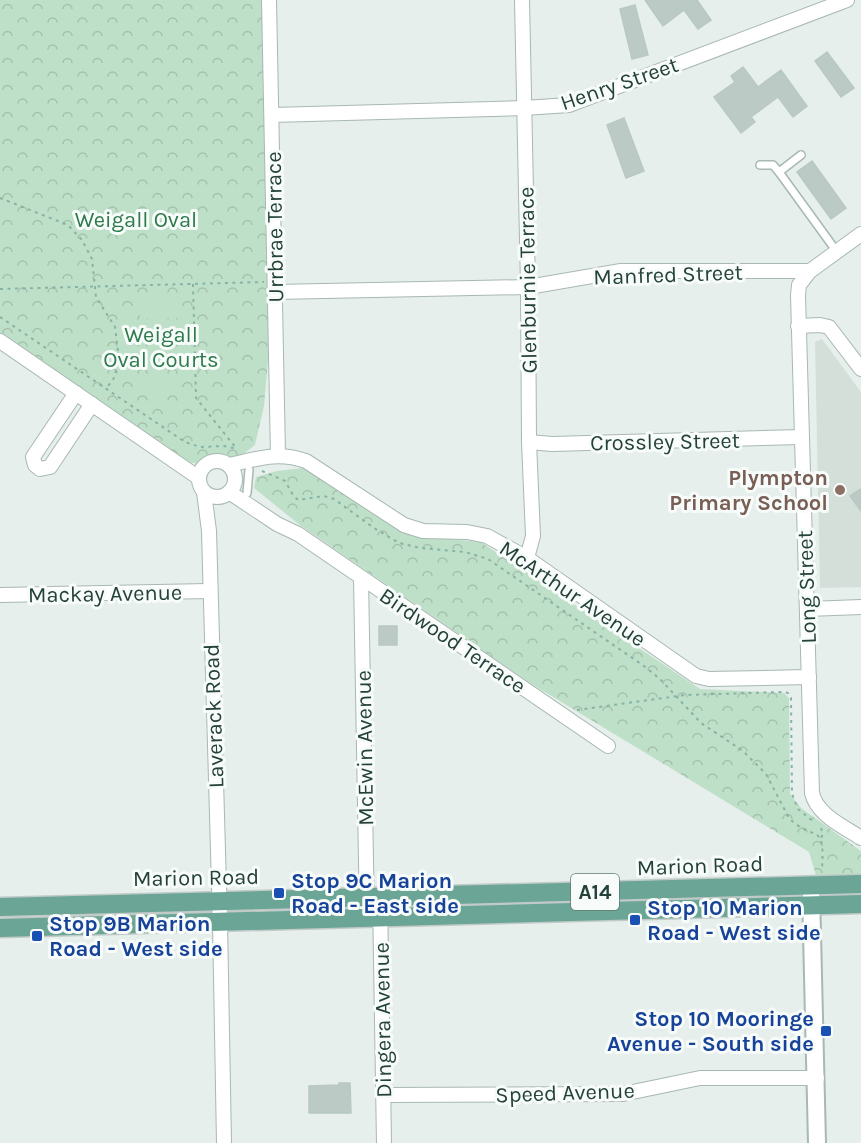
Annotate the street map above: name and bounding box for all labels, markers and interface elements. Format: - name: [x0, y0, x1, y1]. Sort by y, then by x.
- street label: Henry Street: [557, 52, 682, 116]
- street label: Urrbrae Terrace: [261, 151, 289, 303]
- street label: Glenburnie Terrace: [513, 186, 543, 374]
- park label: Weigall Oval: [75, 207, 197, 233]
- street label: Manfred Street: [593, 259, 743, 291]
- park label: Weigall Oval Courts: [103, 322, 219, 373]
- street label: Crossley Street: [590, 428, 740, 456]
- place label: Plympton Primary School: [669, 465, 828, 516]
- marker: Plympton Primary School: [833, 483, 847, 497]
- street label: Long Street: [792, 530, 822, 644]
- street label: McArthur Avenue: [494, 535, 651, 652]
- street label: Mackay Avenue: [28, 580, 182, 608]
- street label: Birdwood Terrace: [374, 582, 531, 699]
- street label: Laverack Road: [198, 643, 230, 789]
- street label: McEwin Avenue: [351, 670, 379, 826]
- street label: Marion Road: [636, 851, 764, 881]
- street label: Marion Road: [133, 864, 259, 892]
- place label: Stop 9C Marion Road - East side: [291, 868, 459, 919]
- road number: A14: [571, 874, 619, 910]
- marker: Stop 9C Marion Road - East side: [272, 886, 286, 900]
- place label: Stop 10 Marion Road - West side: [647, 895, 821, 946]
- place label: Stop 9B Marion Road - West side: [49, 911, 223, 962]
- marker: Stop 10 Marion Road - West side: [628, 913, 642, 927]
- marker: Stop 9B Marion Road - West side: [30, 929, 44, 943]
- street label: Dingera Avenue: [369, 942, 397, 1098]
- place label: Stop 10 Mooringe Avenue - South side: [607, 1006, 814, 1057]
- marker: Stop 10 Mooringe Avenue - South side: [819, 1024, 833, 1038]
- street label: Speed Avenue: [495, 1078, 635, 1108]

